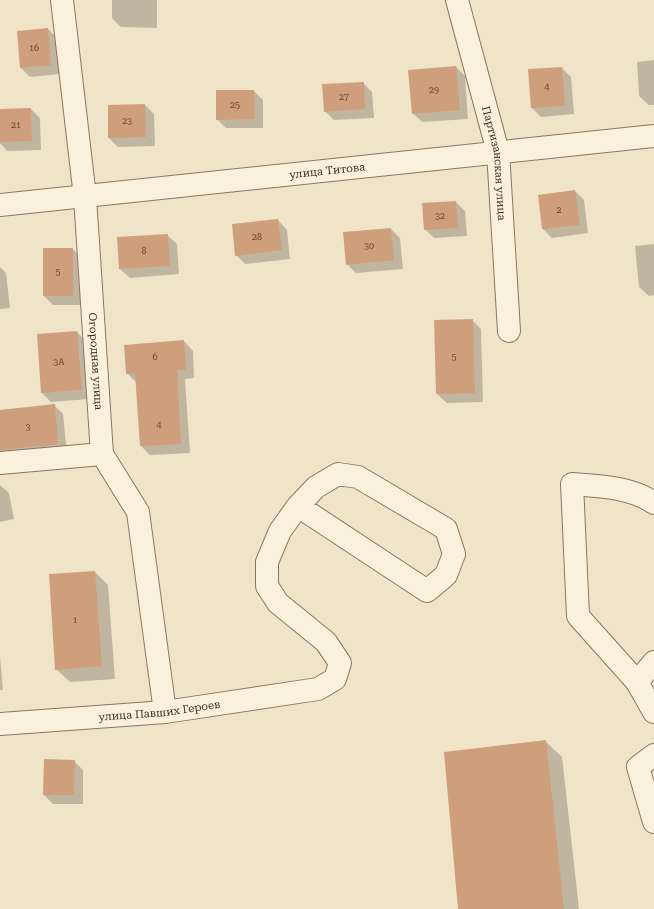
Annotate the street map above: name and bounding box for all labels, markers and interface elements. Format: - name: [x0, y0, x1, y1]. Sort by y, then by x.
- house number: 16: [29, 43, 39, 53]
- house number: 4: [544, 82, 550, 92]
- house number: 29: [429, 85, 439, 95]
- house number: 27: [339, 92, 349, 102]
- house number: 25: [230, 100, 240, 110]
- street label: Партизанская улица: [479, 105, 509, 221]
- house number: 23: [122, 116, 132, 126]
- house number: 21: [11, 120, 21, 130]
- street label: улица Титова: [289, 160, 366, 181]
- house number: 2: [556, 205, 562, 215]
- house number: 32: [435, 211, 445, 221]
- house number: 28: [252, 232, 262, 242]
- house number: 30: [364, 241, 374, 251]
- house number: 8: [141, 246, 147, 256]
- house number: 5: [55, 267, 61, 277]
- street label: Огородная улица: [86, 312, 106, 410]
- house number: 6: [152, 352, 158, 362]
- house number: 5: [451, 352, 457, 362]
- house number: 3А: [53, 357, 65, 367]
- house number: 4: [156, 420, 162, 430]
- house number: 3: [25, 422, 31, 432]
- house number: 1: [72, 615, 78, 625]
- street label: улица Павших Героев: [98, 697, 221, 723]

